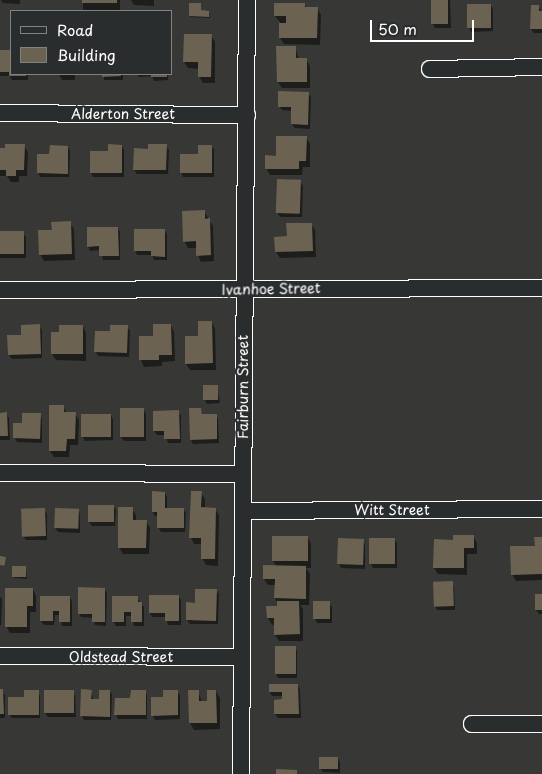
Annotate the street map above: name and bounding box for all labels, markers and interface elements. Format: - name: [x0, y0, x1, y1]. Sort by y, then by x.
- legend: [10, 10, 172, 75]
- scale bar: [372, 10, 476, 42]
- text: 50 m: [378, 17, 417, 40]
- text: Road: [57, 18, 93, 41]
- text: Building: [57, 43, 116, 66]
- street label: Alderton Street: [71, 106, 175, 122]
- street label: Ivanhoe Street: [221, 280, 321, 298]
- street label: Fairburn Street: [235, 335, 251, 439]
- street label: Witt Street: [354, 502, 430, 518]
- street label: Oldstead Street: [69, 649, 173, 665]

